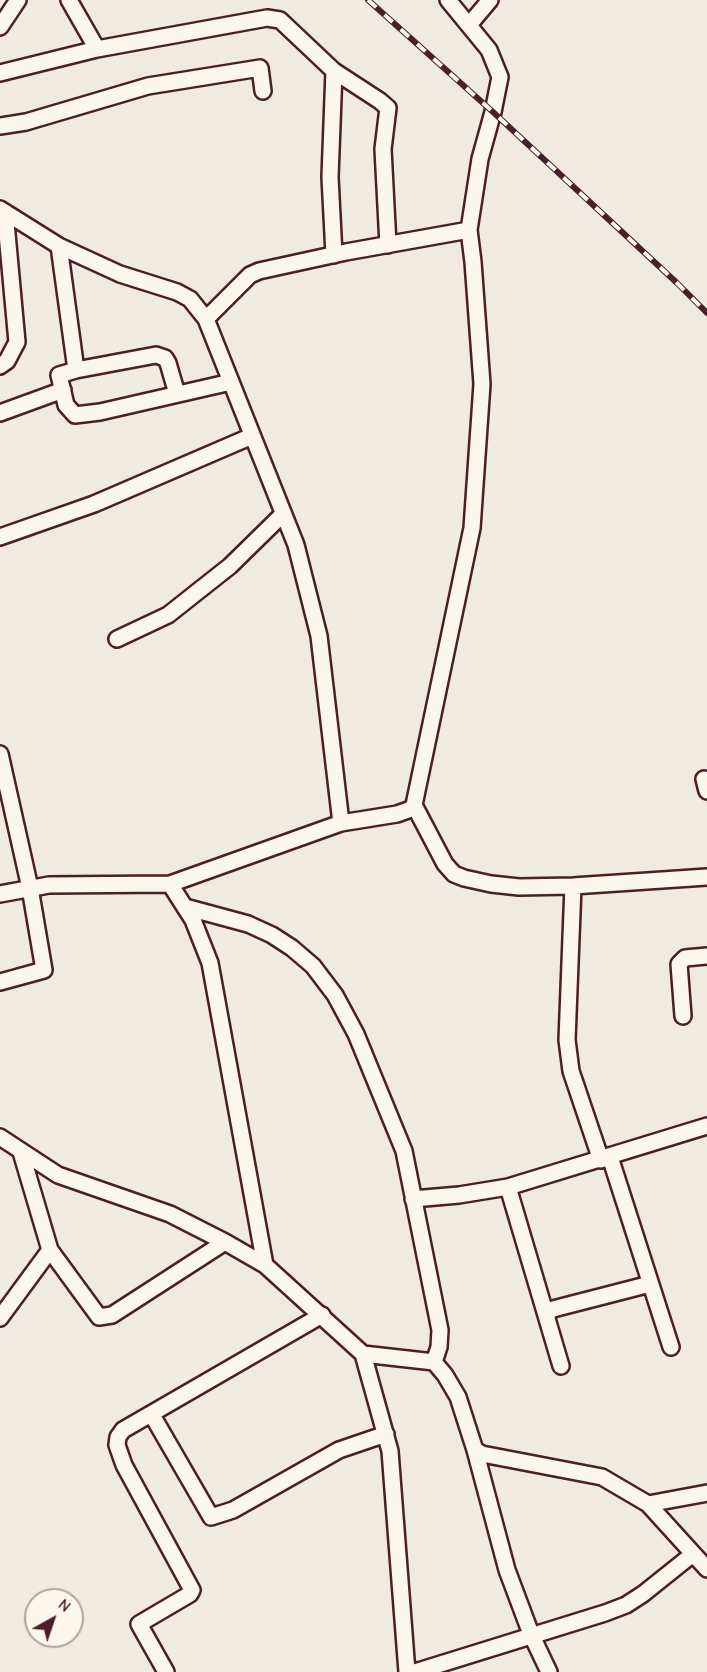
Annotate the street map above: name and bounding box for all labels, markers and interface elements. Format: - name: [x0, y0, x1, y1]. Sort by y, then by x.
- north arrow: [24, 1588, 84, 1648]
- text: N: [55, 1595, 74, 1616]

